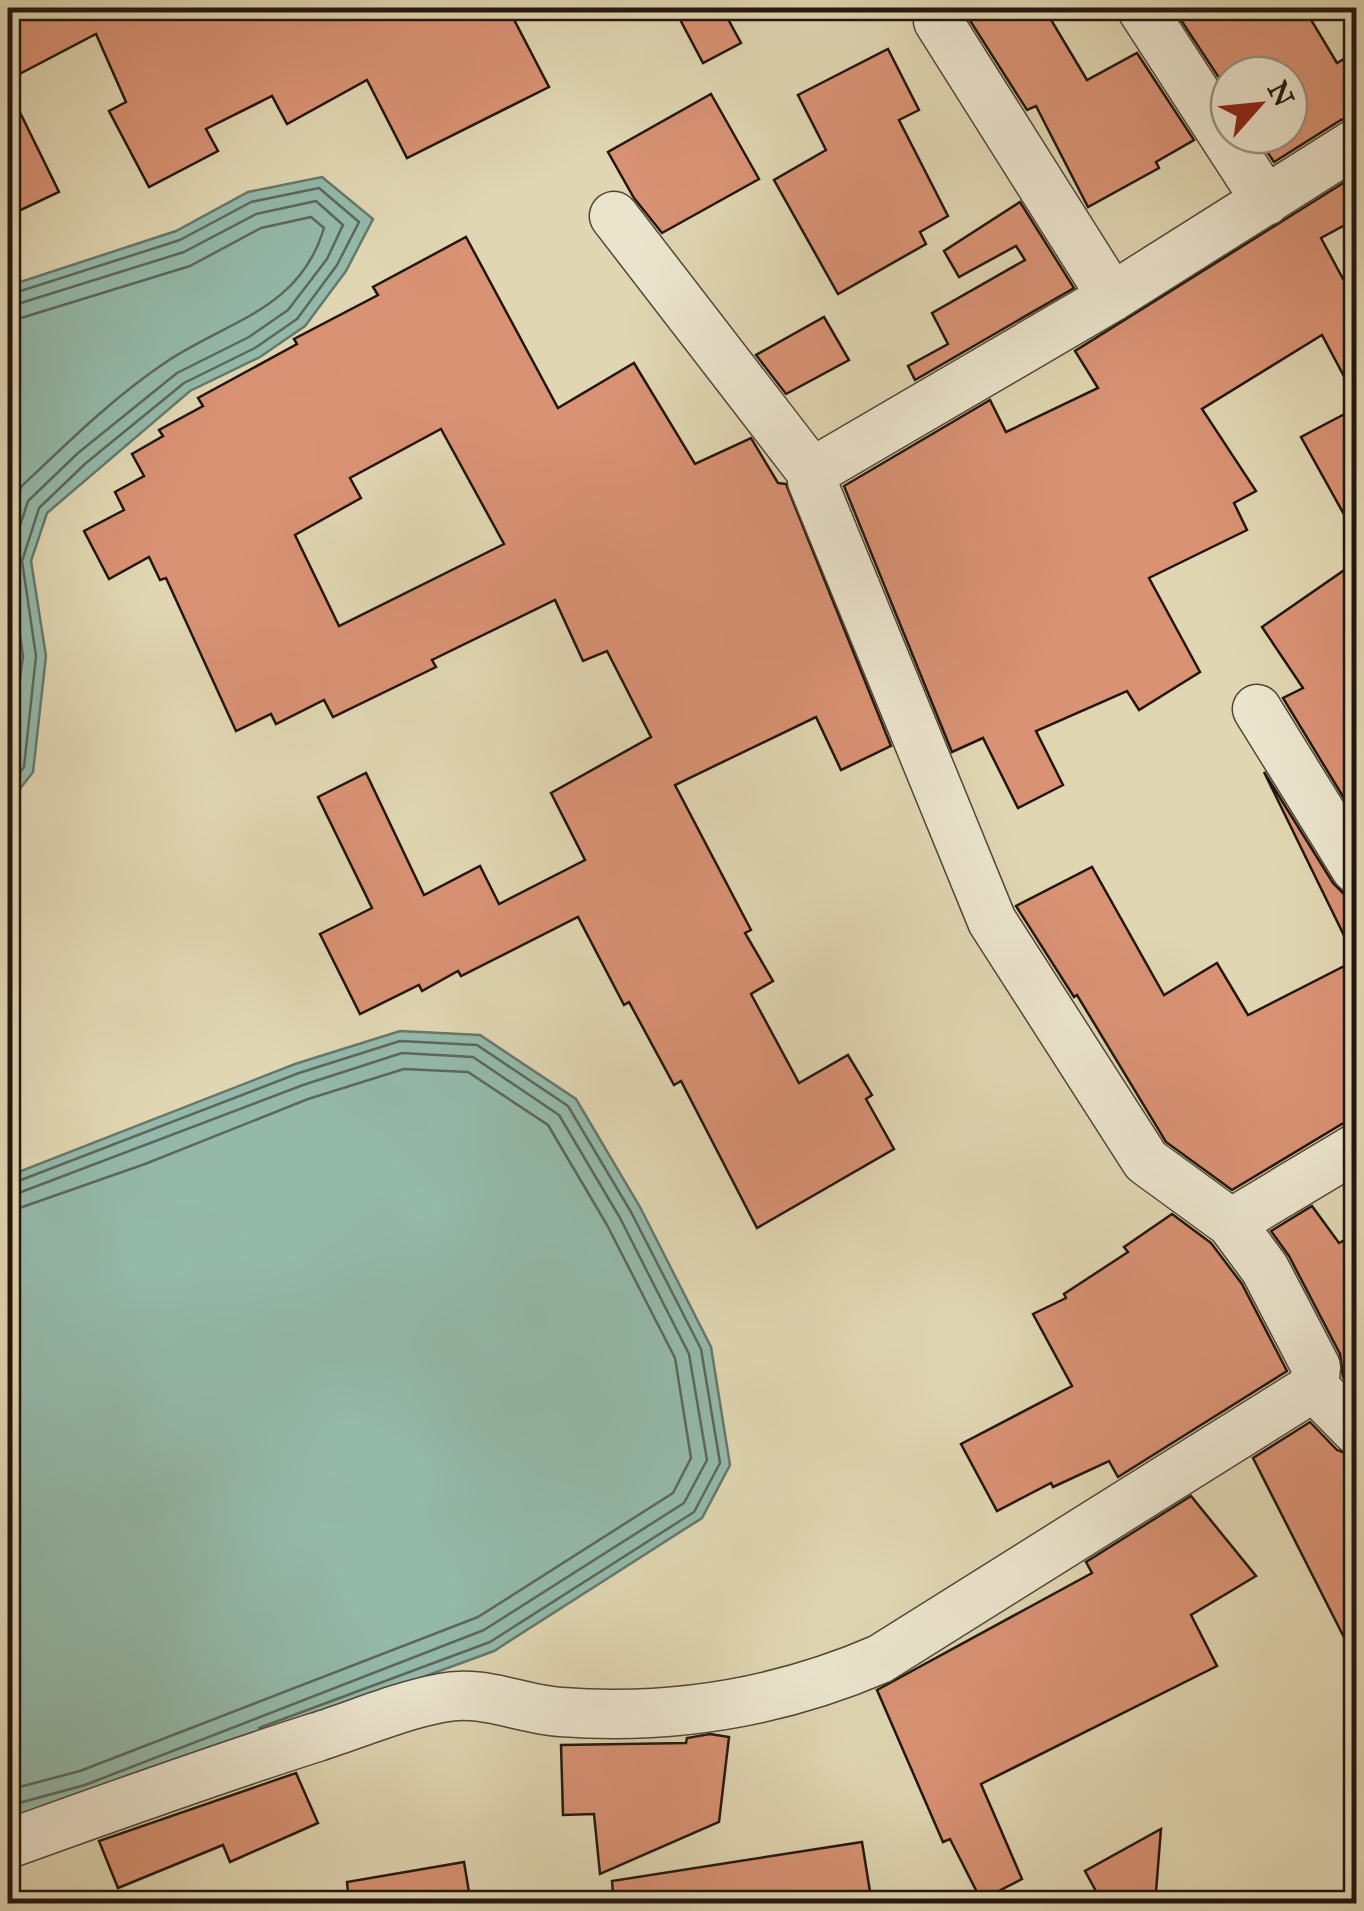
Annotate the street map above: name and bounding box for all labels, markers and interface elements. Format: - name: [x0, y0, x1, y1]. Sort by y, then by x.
- north arrow: [1209, 55, 1309, 155]
- text: N: [1260, 75, 1302, 113]

